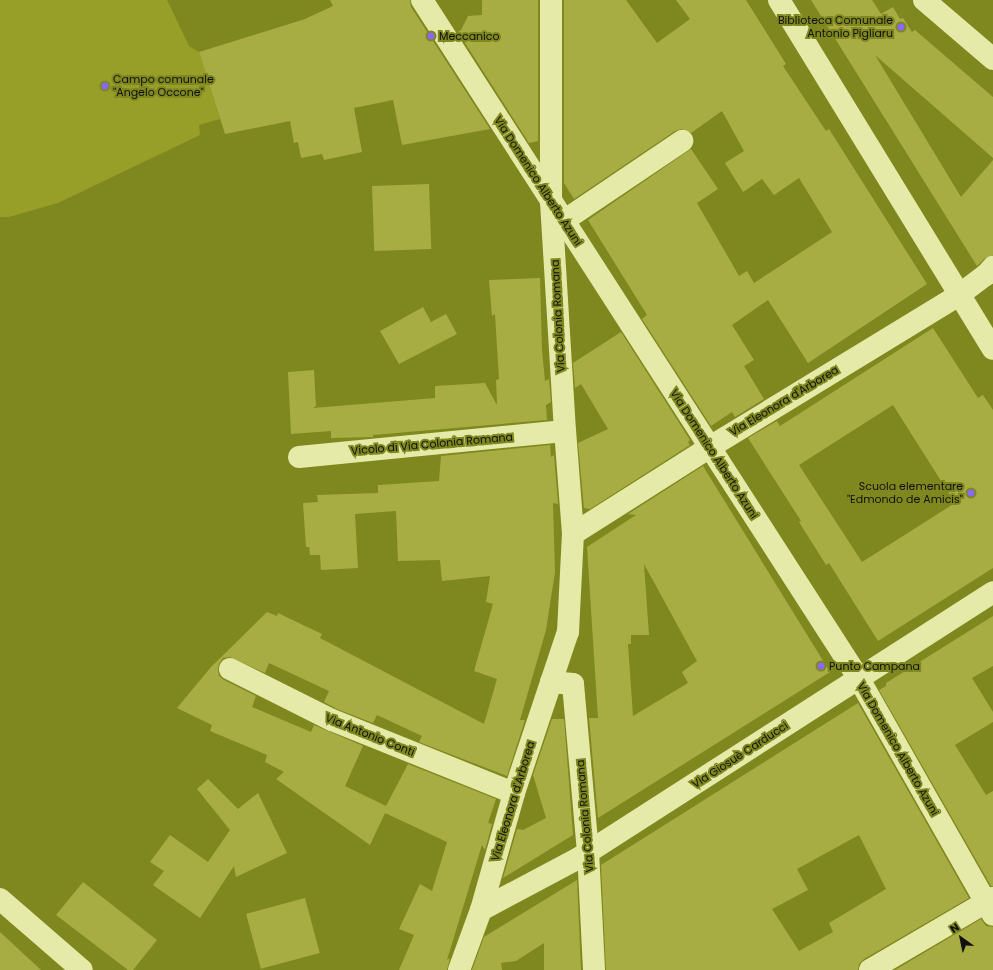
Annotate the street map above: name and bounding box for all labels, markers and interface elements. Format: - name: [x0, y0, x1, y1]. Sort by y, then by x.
- place label: Biblioteca Comunale Antonio Pigliaru: [778, 14, 893, 40]
- marker: Biblioteca Comunale Antonio Pigliaru: [896, 22, 906, 32]
- place label: Meccanico: [439, 29, 500, 43]
- marker: Meccanico: [426, 31, 436, 41]
- place label: Campo comunale "Angelo Occone": [113, 73, 214, 99]
- marker: Campo comunale "Angelo Occone": [100, 81, 110, 91]
- street label: Via Domenico Alberto Azuni: [491, 114, 585, 248]
- street label: Via Colonia Romana: [548, 259, 568, 373]
- street label: Via Eleonora d'Arborea: [727, 363, 841, 439]
- street label: Via Domenico Alberto Azuni: [667, 387, 761, 521]
- street label: Vicolo di Via Colonia Romana: [350, 430, 514, 458]
- place label: Scuola elementare "Edmondo de Amicis": [847, 480, 963, 506]
- marker: Scuola elementare "Edmondo de Amicis": [966, 488, 976, 498]
- place label: Punto Campana: [829, 659, 920, 673]
- marker: Punto Campana: [816, 661, 826, 671]
- street label: Via Domenico Alberto Azuni: [854, 680, 942, 818]
- street label: Via Antonio Conti: [323, 711, 417, 759]
- street label: Via Giosuè Carducci: [689, 719, 791, 791]
- street label: Via Eleonora d'Arborea: [488, 739, 538, 863]
- street label: Via Colonia Romana: [574, 759, 596, 873]
- north arrow: [941, 918, 981, 958]
- text: N: [947, 919, 962, 937]

